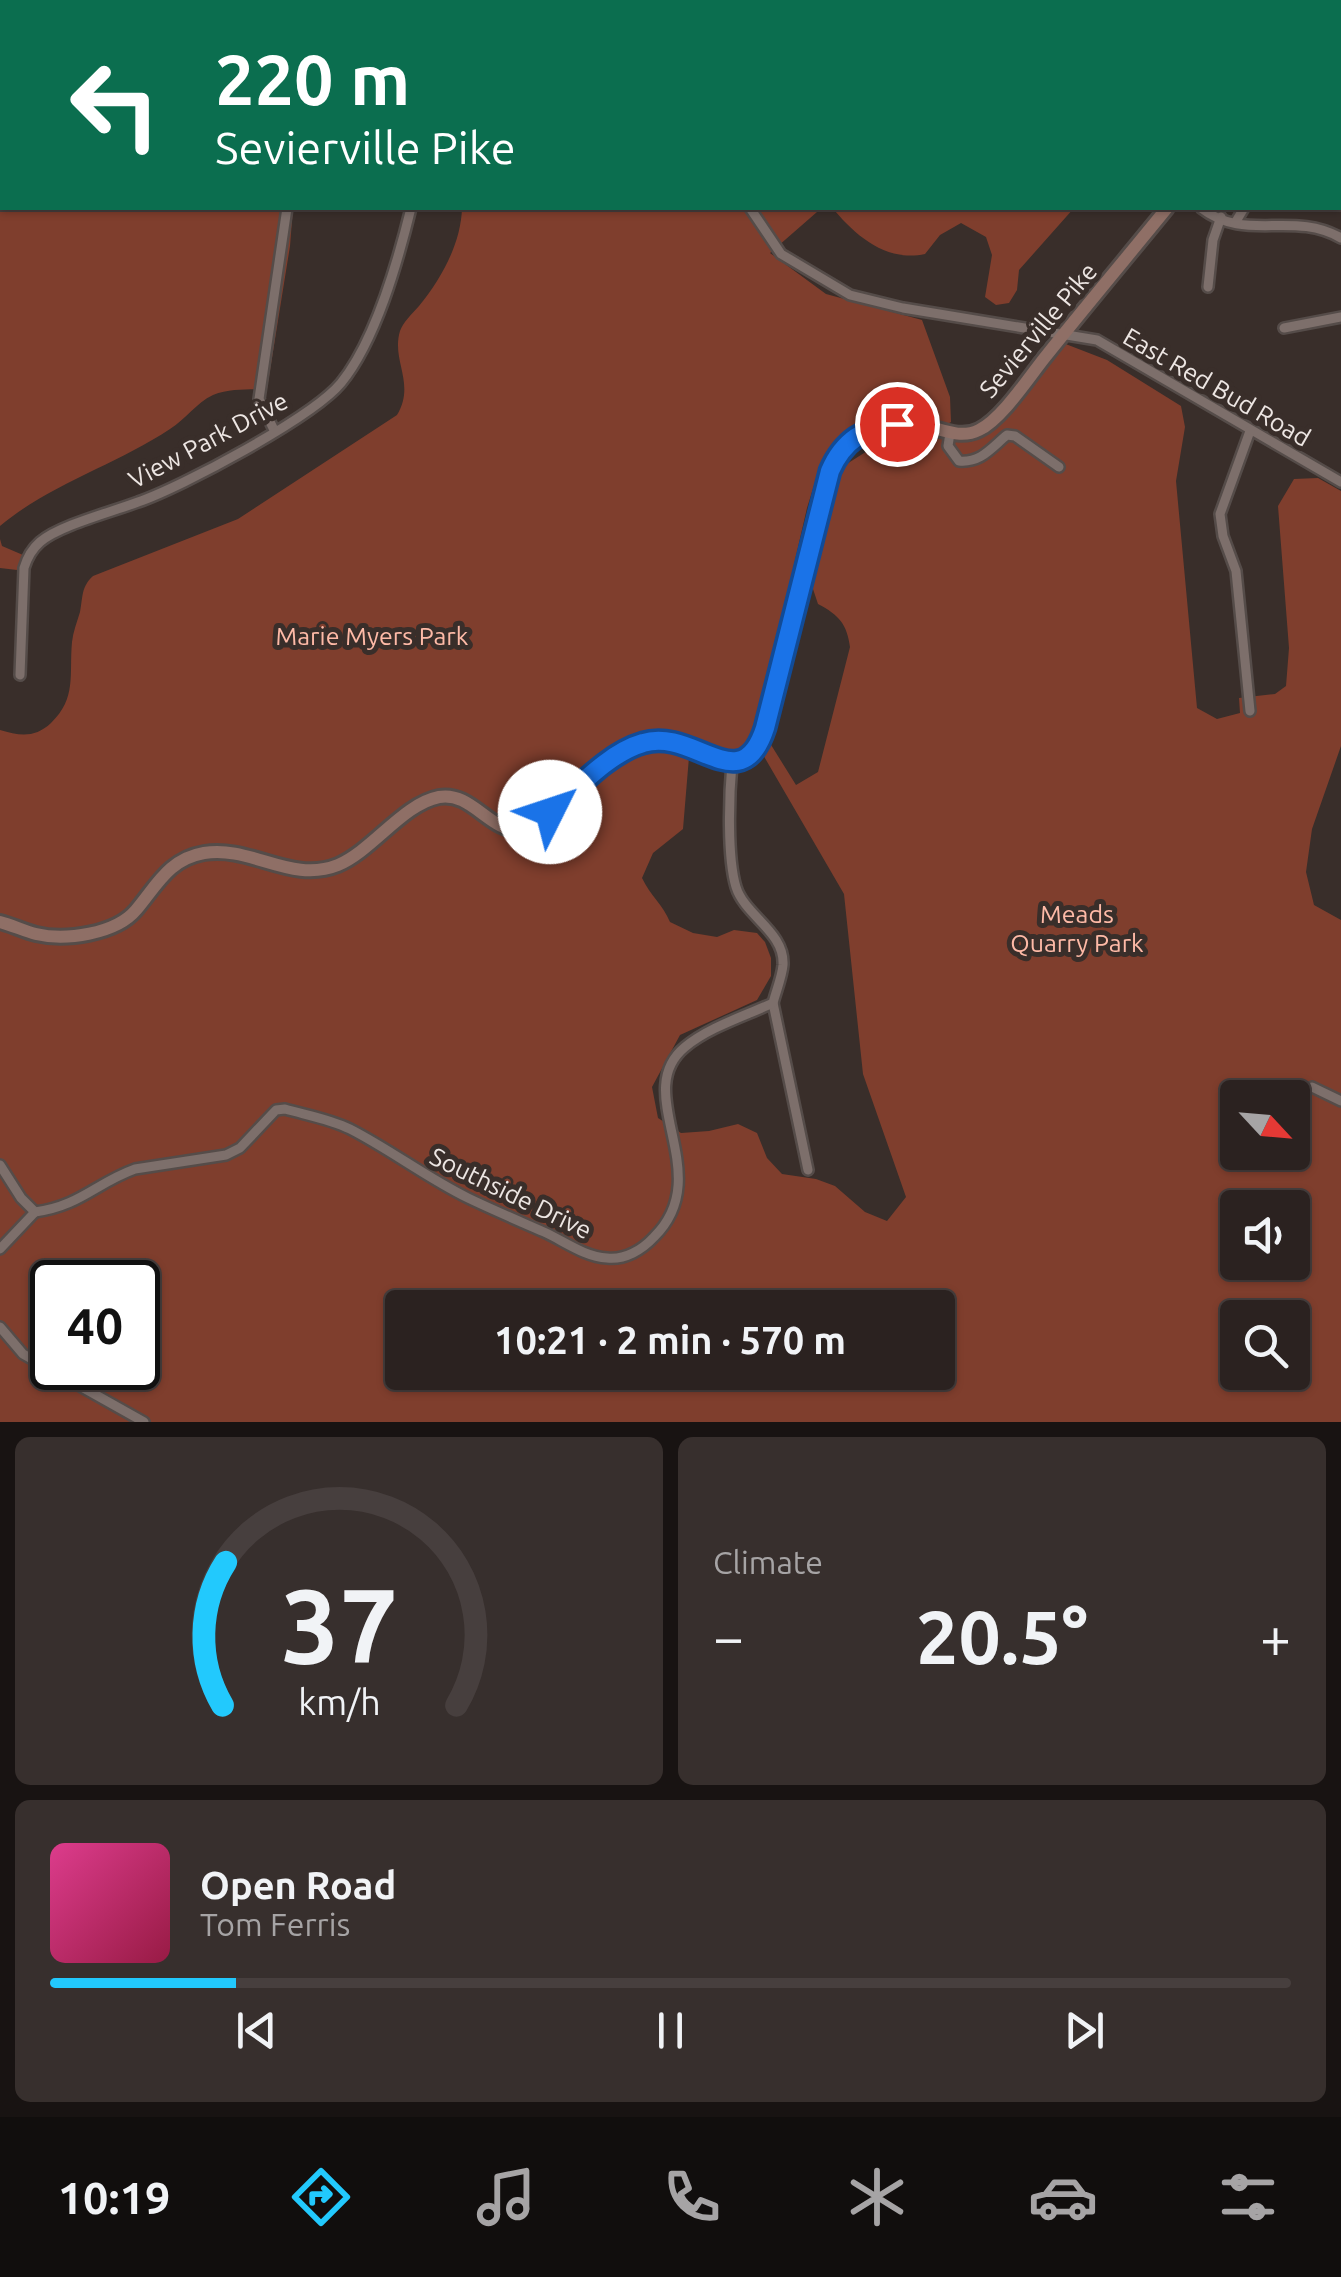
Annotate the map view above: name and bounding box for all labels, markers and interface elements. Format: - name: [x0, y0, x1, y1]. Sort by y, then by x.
- icon: left: [50, 40, 180, 170]
- text: 220 m: [215, 40, 410, 118]
- text: Sevierville Pike: [215, 122, 515, 173]
- street label: Sevierville Pike: [974, 257, 1102, 403]
- street label: East Red Bud Road: [1119, 322, 1315, 452]
- pin: [855, 382, 940, 467]
- street label: View Park Drive: [124, 386, 292, 494]
- icon: arrive: [870, 397, 925, 452]
- park label: Marie Myers Park: [276, 622, 469, 650]
- position arrow: [498, 760, 602, 864]
- park label: Meads Quarry Park: [1010, 900, 1144, 957]
- north arrow: [1220, 1080, 1310, 1170]
- map controls: [1220, 1080, 1310, 1390]
- street label: Southside Drive: [426, 1142, 596, 1244]
- button: sound: [1220, 1190, 1310, 1280]
- speed limit sign: 40: [30, 1260, 160, 1390]
- button: search: [1220, 1300, 1310, 1390]
- text: 10:21 · 2 min · 570 m: [494, 1319, 846, 1361]
- text: Climate: [713, 1544, 823, 1580]
- text: 37: [280, 1566, 398, 1683]
- text: 20.5°: [916, 1594, 1088, 1678]
- text: −: [713, 1606, 744, 1667]
- text: +: [1260, 1606, 1291, 1667]
- text: km/h: [298, 1682, 380, 1722]
- text: Open Road: [200, 1864, 396, 1906]
- text: Tom Ferris: [200, 1906, 350, 1942]
- icon: previous: [229, 2003, 284, 2058]
- icon: pause: [643, 2003, 698, 2058]
- icon: next: [1057, 2003, 1112, 2058]
- icon: directions: [286, 2162, 356, 2232]
- icon: music: [471, 2162, 541, 2232]
- icon: phone: [657, 2162, 727, 2232]
- icon: climate: [842, 2162, 912, 2232]
- icon: car: [1028, 2162, 1098, 2232]
- icon: filters: [1213, 2162, 1283, 2232]
- text: 10:19: [58, 2172, 170, 2223]

